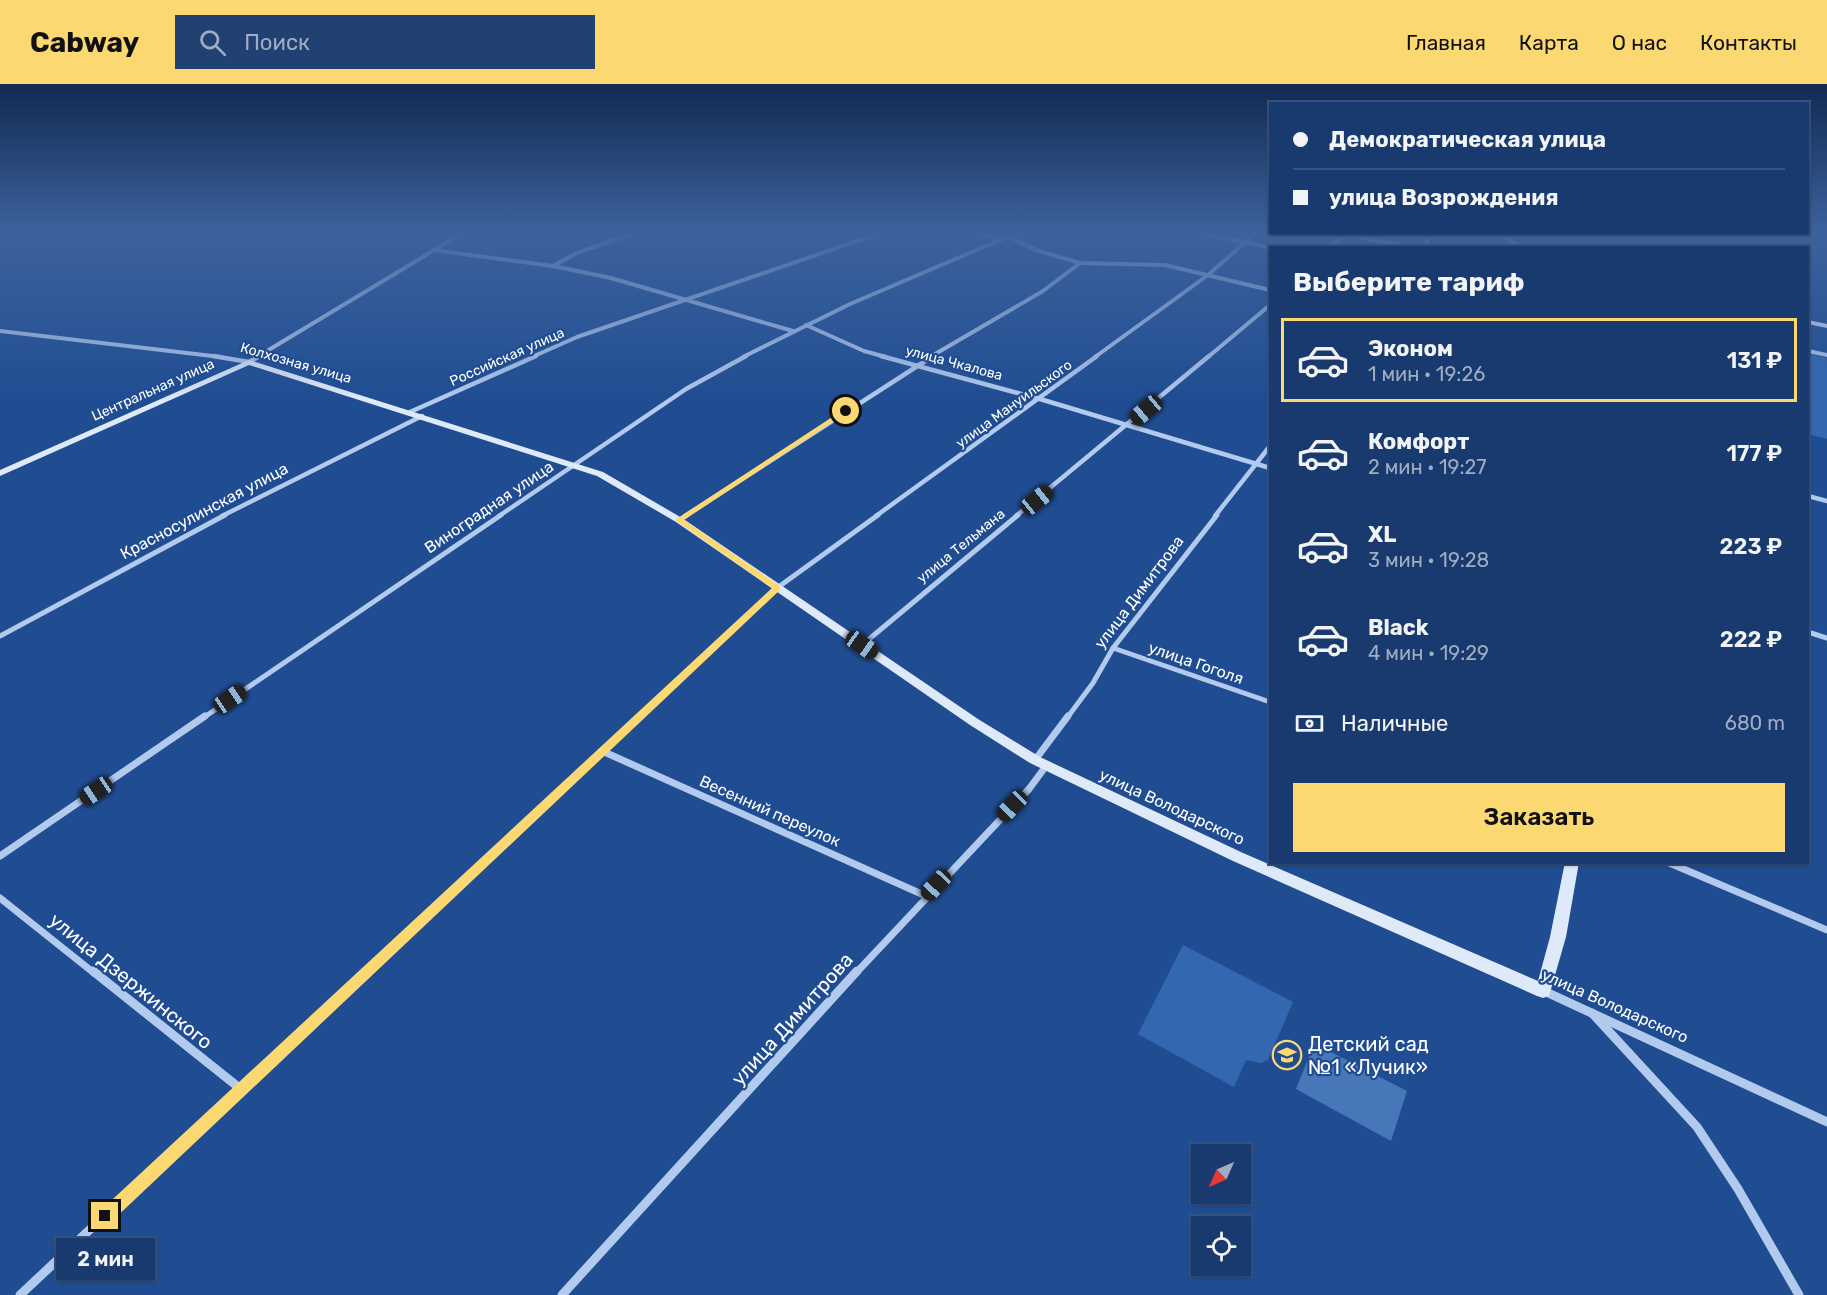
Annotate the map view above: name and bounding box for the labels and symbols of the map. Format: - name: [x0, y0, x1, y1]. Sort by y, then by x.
- street label: Российская улица: [447, 324, 567, 390]
- street label: Колхозная улица: [238, 339, 354, 387]
- street label: улица Чкалова: [904, 342, 1004, 384]
- street label: Центральная улица: [89, 355, 217, 425]
- street label: улица Мануильского: [953, 356, 1075, 452]
- car: [1126, 392, 1166, 428]
- route start: [832, 397, 859, 424]
- street label: Виноградная улица: [421, 457, 557, 557]
- street label: Красносулинская улица: [117, 459, 291, 563]
- car: [1017, 482, 1057, 518]
- street label: улица Тельмана: [914, 505, 1008, 587]
- street label: улица Димитрова: [1090, 532, 1188, 652]
- car: [842, 627, 882, 663]
- street label: улица Гоголя: [1146, 638, 1246, 688]
- car: [210, 681, 250, 717]
- street label: улица Володарского: [1096, 765, 1248, 849]
- street label: Весенний переулок: [697, 771, 844, 851]
- car: [76, 773, 116, 809]
- car: [993, 787, 1031, 825]
- car: [917, 866, 955, 904]
- street label: улица Дзержинского: [45, 908, 217, 1054]
- street label: улица Димитрова: [726, 948, 858, 1090]
- street label: улица Володарского: [1539, 965, 1691, 1047]
- place label: Детский сад №1 «Лучик»: [1308, 1032, 1429, 1079]
- school or university icon: Детский сад №1 «Лучик»: [1271, 1039, 1303, 1071]
- north arrow: [1191, 1144, 1251, 1204]
- route end: [91, 1202, 118, 1229]
- callout: 2 мин: [56, 1237, 154, 1279]

